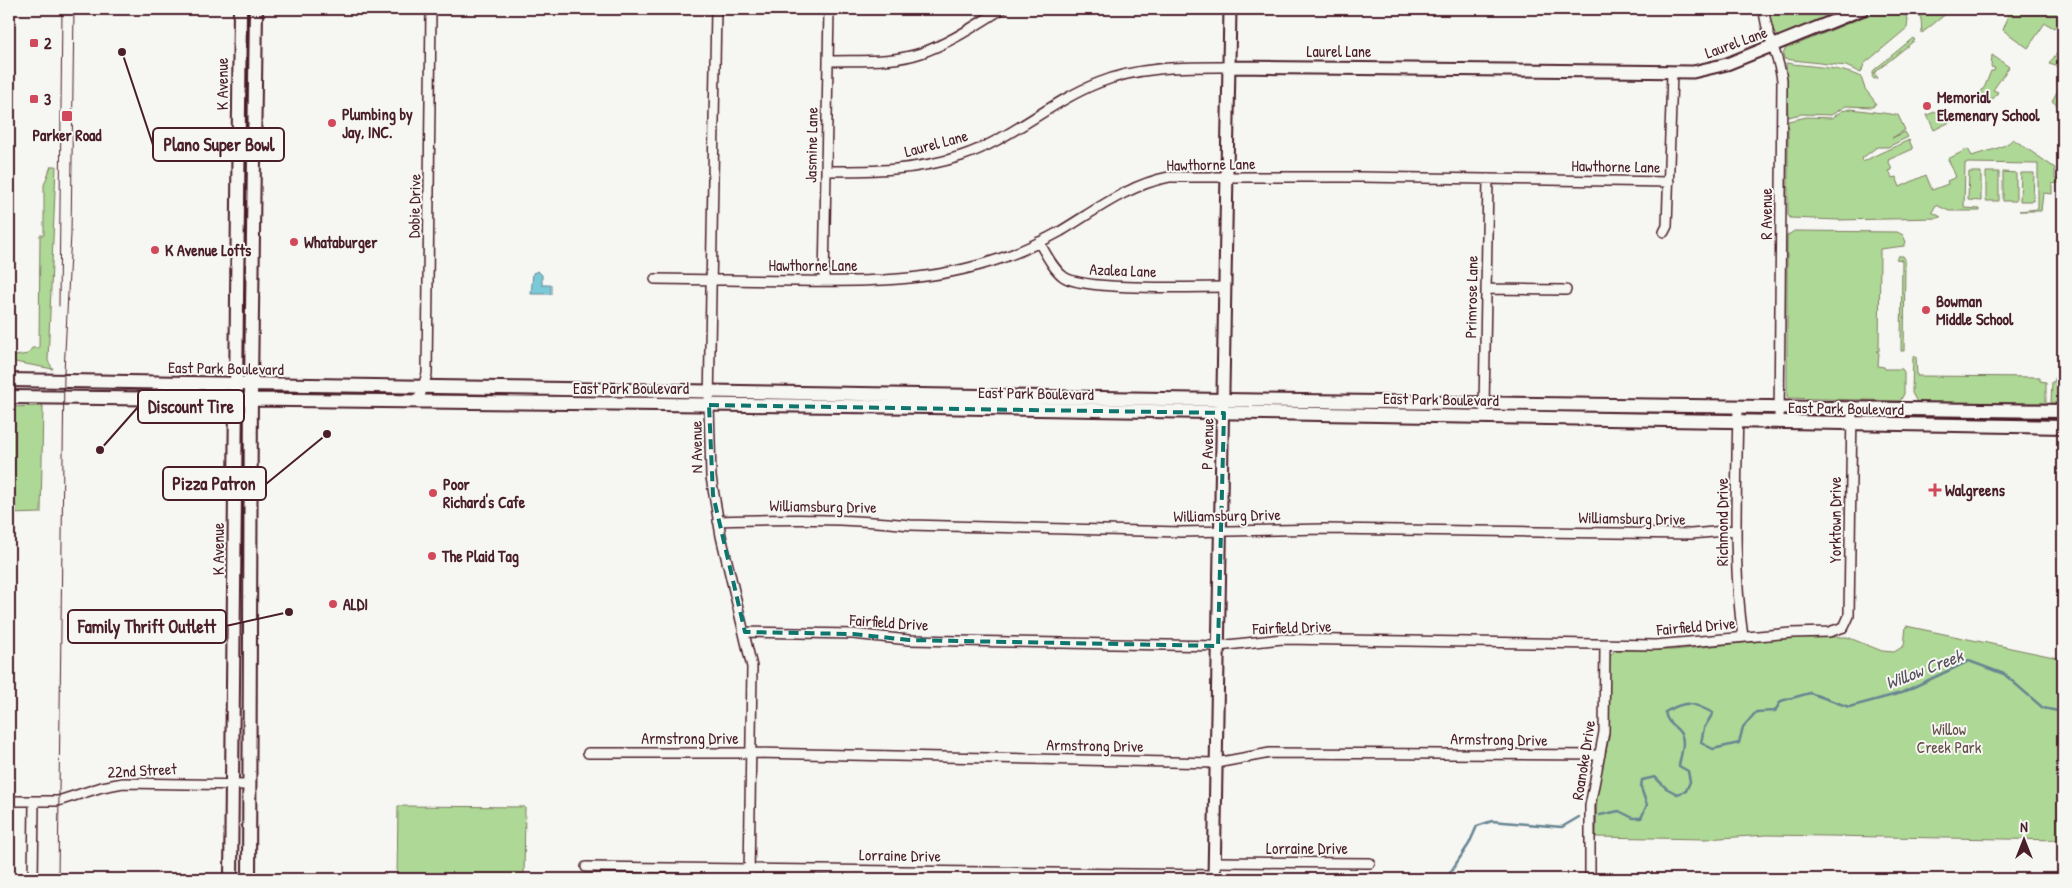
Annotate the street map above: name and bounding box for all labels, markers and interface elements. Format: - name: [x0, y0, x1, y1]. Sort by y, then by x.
- street label: Laurel Lane: [1702, 20, 1771, 63]
- place label: 2: [44, 32, 52, 54]
- marker: 2: [28, 37, 40, 49]
- street label: Laurel Lane: [1307, 40, 1372, 62]
- street label: K Avenue: [211, 57, 233, 110]
- place label: Memorial Elemenary School: [1937, 86, 2040, 127]
- place label: 3: [44, 88, 51, 110]
- marker: 3: [28, 93, 40, 105]
- marker: Memorial Elemenary School: [1921, 100, 1933, 112]
- place label: Plumbing by Jay, INC.: [342, 103, 413, 144]
- street label: Jasmine Lane: [799, 106, 823, 183]
- marker: Parker Road: [60, 109, 74, 123]
- marker: Plumbing by Jay, INC.: [326, 117, 338, 129]
- place label: Parker Road: [32, 124, 102, 146]
- street label: Laurel Lane: [902, 124, 971, 162]
- callout: Plano Super Bowl: [153, 128, 284, 161]
- text: Plano Super Bowl: [164, 132, 276, 158]
- street label: Hawthorne Lane: [1166, 152, 1256, 176]
- street label: Hawthorne Lane: [1571, 154, 1661, 178]
- street label: Dobie Drive: [402, 173, 426, 238]
- street label: R Avenue: [1755, 188, 1777, 240]
- place label: Whataburger: [304, 231, 378, 254]
- marker: Whataburger: [288, 236, 300, 248]
- place label: K Avenue Lofts: [165, 239, 252, 261]
- marker: K Avenue Lofts: [149, 244, 161, 256]
- street label: Hawthorne Lane: [768, 254, 858, 276]
- street label: Primrose Lane: [1459, 255, 1483, 339]
- street label: Azalea Lane: [1089, 258, 1158, 282]
- place label: Bowman Middle School: [1936, 290, 2014, 330]
- marker: Bowman Middle School: [1920, 304, 1932, 316]
- street label: East Park Boulevard: [168, 356, 284, 380]
- street label: East Park Boulevard: [573, 377, 689, 399]
- street label: East Park Boulevard: [978, 381, 1094, 405]
- street label: East Park Boulevard: [1383, 387, 1499, 411]
- callout: Discount Tire: [138, 390, 244, 423]
- text: Discount Tire: [148, 394, 235, 419]
- street label: East Park Boulevard: [1788, 396, 1904, 420]
- street label: P Avenue: [1196, 417, 1218, 470]
- street label: N Avenue: [685, 420, 707, 474]
- callout: Pizza Patron: [163, 467, 266, 500]
- text: Pizza Patron: [172, 471, 256, 496]
- place label: Poor Richard's Cafe: [443, 473, 526, 513]
- street label: Yorktown Drive: [1824, 476, 1846, 563]
- street label: Richmond Drive: [1711, 477, 1733, 566]
- place label: Walgreens: [1945, 479, 2006, 502]
- marker: Walgreens: [1929, 484, 1941, 496]
- marker: Poor Richard's Cafe: [427, 487, 439, 499]
- street label: Williamsburg Drive: [769, 494, 877, 518]
- street label: Williamsburg Drive: [1173, 503, 1281, 527]
- street label: Williamsburg Drive: [1578, 506, 1686, 530]
- street label: K Avenue: [207, 522, 229, 575]
- place label: The Plaid Tag: [441, 545, 519, 568]
- marker: The Plaid Tag: [426, 550, 438, 562]
- place label: ALDI: [343, 593, 368, 615]
- marker: ALDI: [327, 598, 339, 610]
- street label: Fairfield Drive: [848, 608, 930, 636]
- callout: Family Thrift Outlett: [68, 610, 226, 643]
- street label: Fairfield Drive: [1655, 612, 1737, 640]
- text: Family Thrift Outlett: [77, 614, 217, 640]
- street label: Fairfield Drive: [1251, 615, 1333, 639]
- water label: Willow Creek: [1882, 642, 1968, 695]
- street label: Roanoke Drive: [1566, 718, 1600, 801]
- park label: Willow Creek Park: [1917, 718, 1982, 758]
- street label: Armstrong Drive: [641, 727, 739, 749]
- street label: Armstrong Drive: [1450, 727, 1548, 751]
- street label: Armstrong Drive: [1046, 733, 1144, 757]
- street label: 22nd Street: [107, 757, 178, 783]
- north arrow: [2000, 816, 2050, 866]
- text: N: [2020, 817, 2028, 836]
- street label: Lorraine Drive: [1266, 837, 1349, 859]
- street label: Lorraine Drive: [859, 843, 942, 867]

